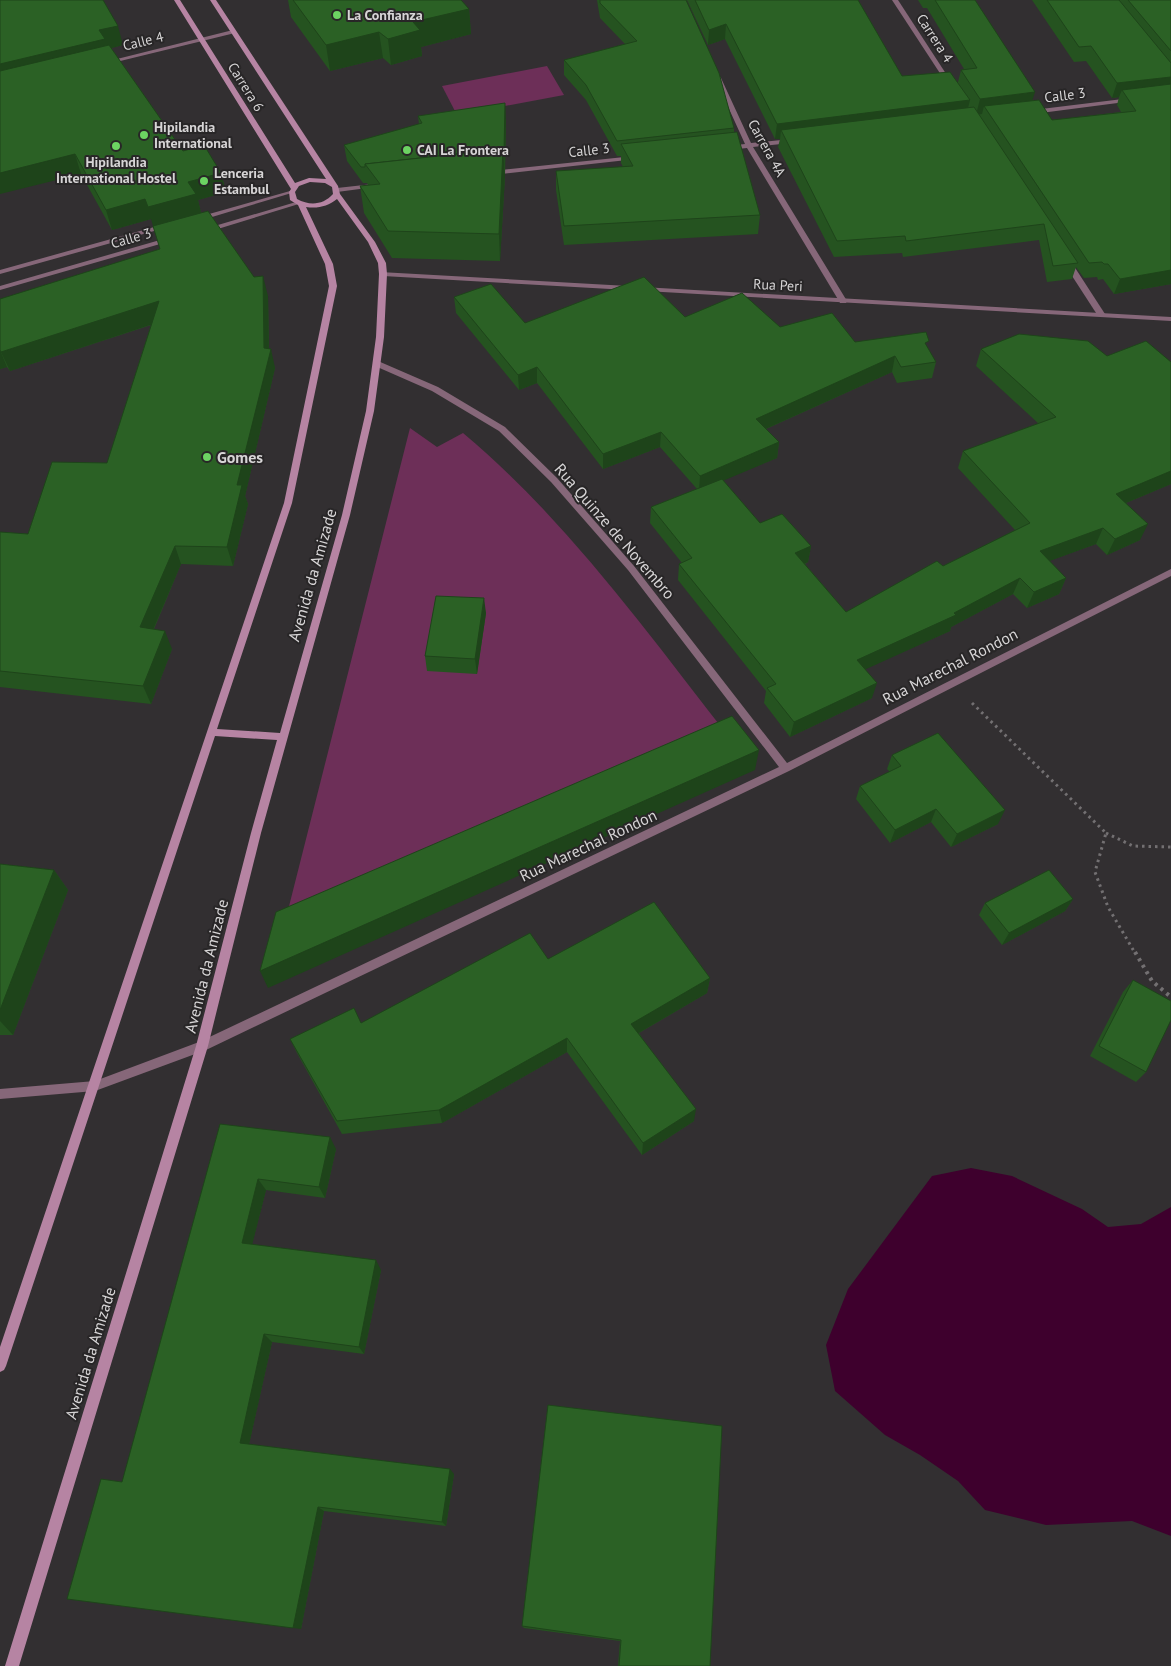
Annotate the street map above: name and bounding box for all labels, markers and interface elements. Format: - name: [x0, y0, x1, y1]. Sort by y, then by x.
- place label: La Confianza: [347, 6, 423, 24]
- marker: La Confianza: [331, 9, 343, 21]
- street label: Carrera 4: [913, 10, 958, 66]
- street label: Calle 4: [121, 27, 166, 55]
- street label: Carrera 6: [224, 59, 268, 115]
- street label: Calle 3: [1043, 84, 1087, 106]
- street label: Carrera 4A: [744, 116, 790, 180]
- place label: Hipilandia International: [154, 118, 233, 152]
- marker: Hipilandia International: [138, 129, 150, 141]
- street label: Calle 3: [567, 139, 611, 161]
- marker: Hipilandia International Hostel: [110, 140, 122, 152]
- place label: CAI La Frontera: [417, 141, 509, 159]
- marker: CAI La Frontera: [401, 144, 413, 156]
- place label: Hipilandia International Hostel: [56, 153, 177, 187]
- place label: Lenceria Estambul: [214, 164, 270, 198]
- marker: Lenceria Estambul: [198, 175, 210, 187]
- street label: Calle 3: [109, 224, 153, 252]
- street label: Rua Peri: [753, 275, 803, 295]
- place label: Gomes: [217, 447, 263, 467]
- marker: Gomes: [201, 451, 213, 463]
- street label: Rua Quinze de Novembro: [551, 459, 679, 603]
- street label: Avenida da Amizade: [283, 506, 341, 644]
- street label: Rua Marechal Rondon: [879, 623, 1021, 709]
- street label: Rua Marechal Rondon: [516, 804, 660, 886]
- street label: Avenida da Amizade: [180, 897, 232, 1035]
- street label: Avenida da Amizade: [60, 1285, 120, 1421]

